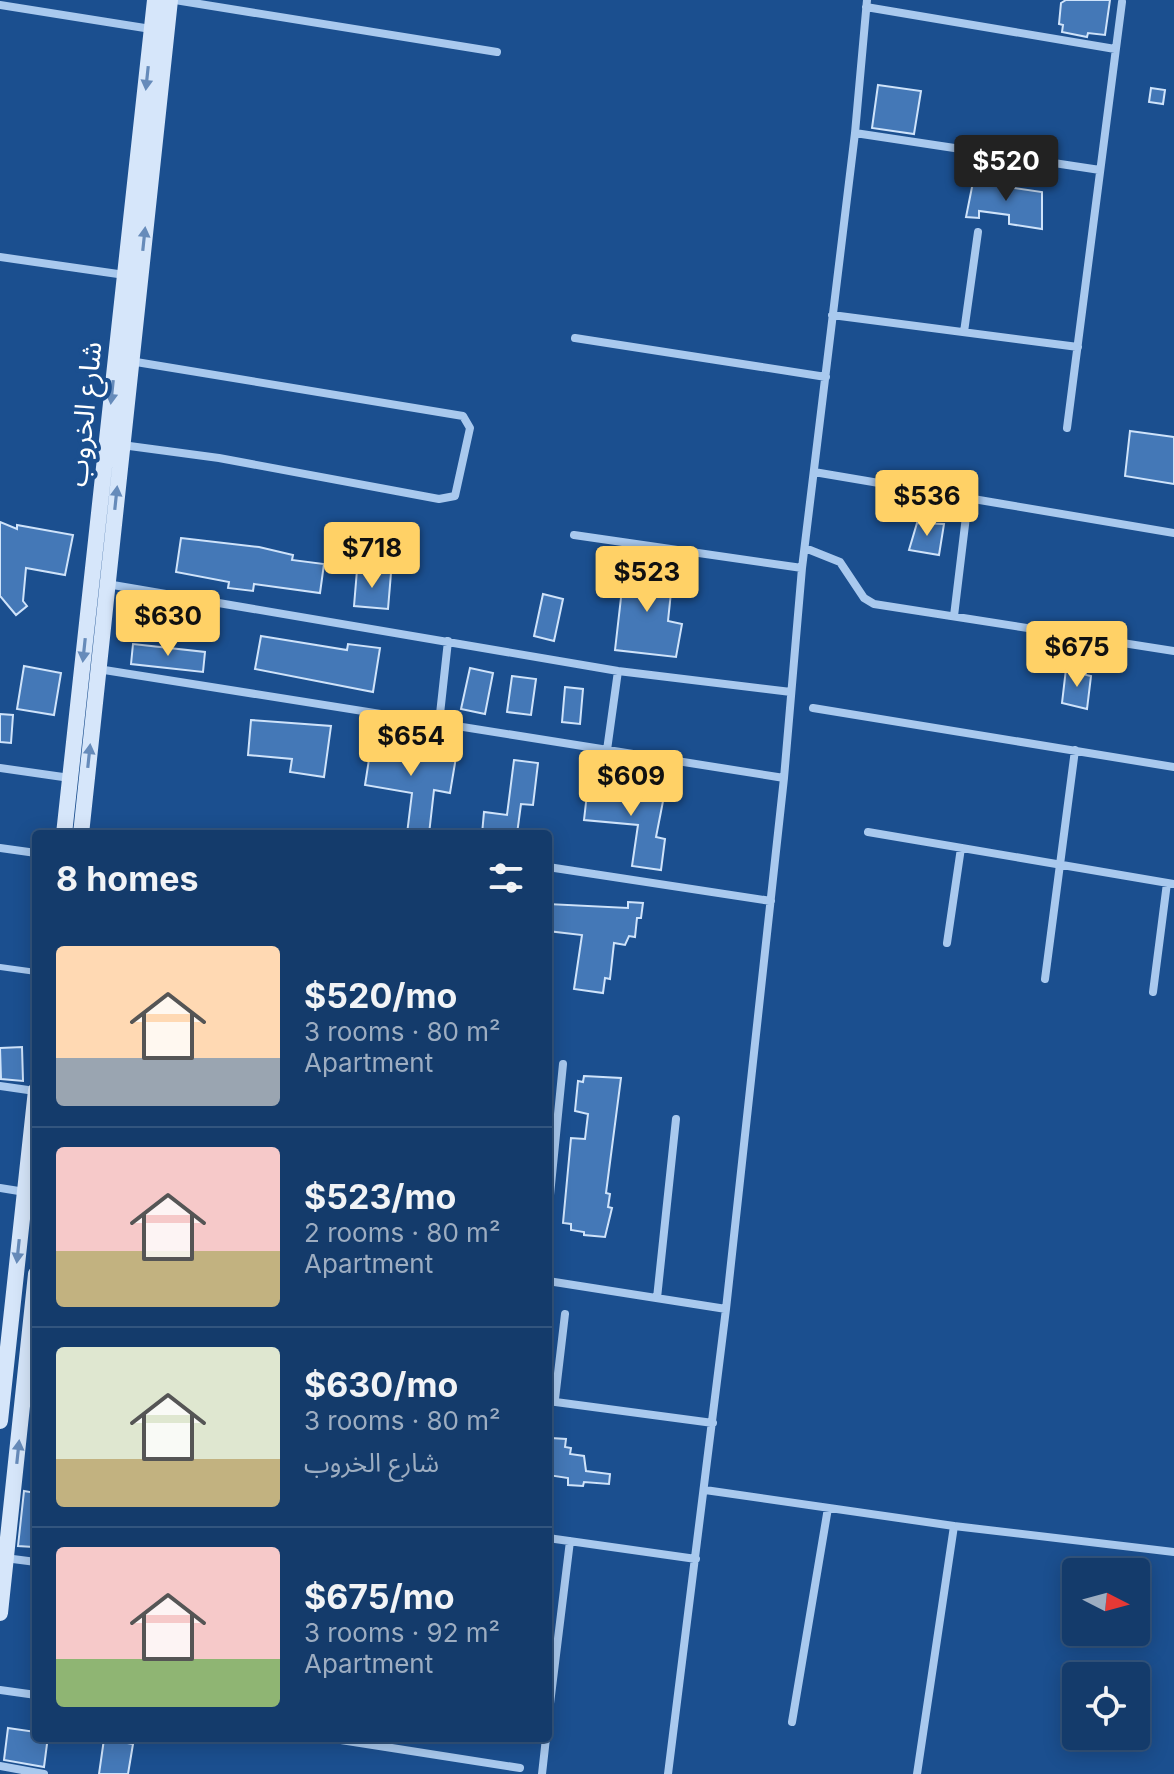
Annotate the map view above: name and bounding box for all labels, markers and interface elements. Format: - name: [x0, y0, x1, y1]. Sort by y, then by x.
- one-way arrow: [140, 65, 153, 90]
- pin: $520: [959, 135, 1053, 203]
- text: $520: [972, 145, 1040, 176]
- one-way arrow: [137, 226, 150, 251]
- street label: شارع الخروب: [59, 340, 112, 489]
- one-way arrow: [106, 380, 119, 405]
- pin: $536: [880, 470, 974, 538]
- text: $536: [893, 480, 961, 511]
- one-way arrow: [110, 485, 123, 510]
- pin: $718: [325, 522, 419, 590]
- text: $718: [342, 532, 402, 563]
- pin: $523: [600, 546, 694, 614]
- text: $523: [614, 556, 680, 587]
- pin: $630: [121, 590, 215, 658]
- text: $630: [134, 600, 202, 631]
- pin: $675: [1030, 621, 1124, 689]
- text: $675: [1044, 631, 1110, 662]
- one-way arrow: [78, 638, 91, 663]
- pin: $654: [364, 710, 458, 778]
- text: $654: [377, 720, 445, 751]
- one-way arrow: [83, 743, 96, 768]
- pin: $609: [584, 750, 678, 818]
- text: $609: [597, 760, 665, 791]
- icon: filters: [484, 856, 528, 900]
- text: 8 homes: [56, 858, 199, 899]
- text: $520/mo: [304, 975, 457, 1016]
- icon: home: [120, 978, 216, 1074]
- text: 3 rooms · 80 m²: [304, 1016, 501, 1047]
- text: Apartment: [304, 1047, 433, 1078]
- text: $523/mo: [304, 1176, 456, 1217]
- icon: home: [120, 1179, 216, 1275]
- text: 2 rooms · 80 m²: [304, 1217, 500, 1248]
- one-way arrow: [12, 1239, 25, 1264]
- text: Apartment: [304, 1248, 433, 1279]
- text: $630/mo: [304, 1364, 458, 1405]
- icon: home: [120, 1379, 216, 1475]
- text: 3 rooms · 80 m²: [304, 1405, 501, 1436]
- one-way arrow: [11, 1439, 24, 1464]
- text: شارع الخروب: [304, 1447, 439, 1478]
- north arrow: [1062, 1558, 1150, 1646]
- map controls: [1062, 1558, 1150, 1750]
- text: $675/mo: [304, 1576, 455, 1617]
- icon: home: [120, 1579, 216, 1675]
- text: 3 rooms · 92 m²: [304, 1617, 500, 1648]
- text: Apartment: [304, 1648, 433, 1679]
- button: locate: [1062, 1662, 1150, 1750]

